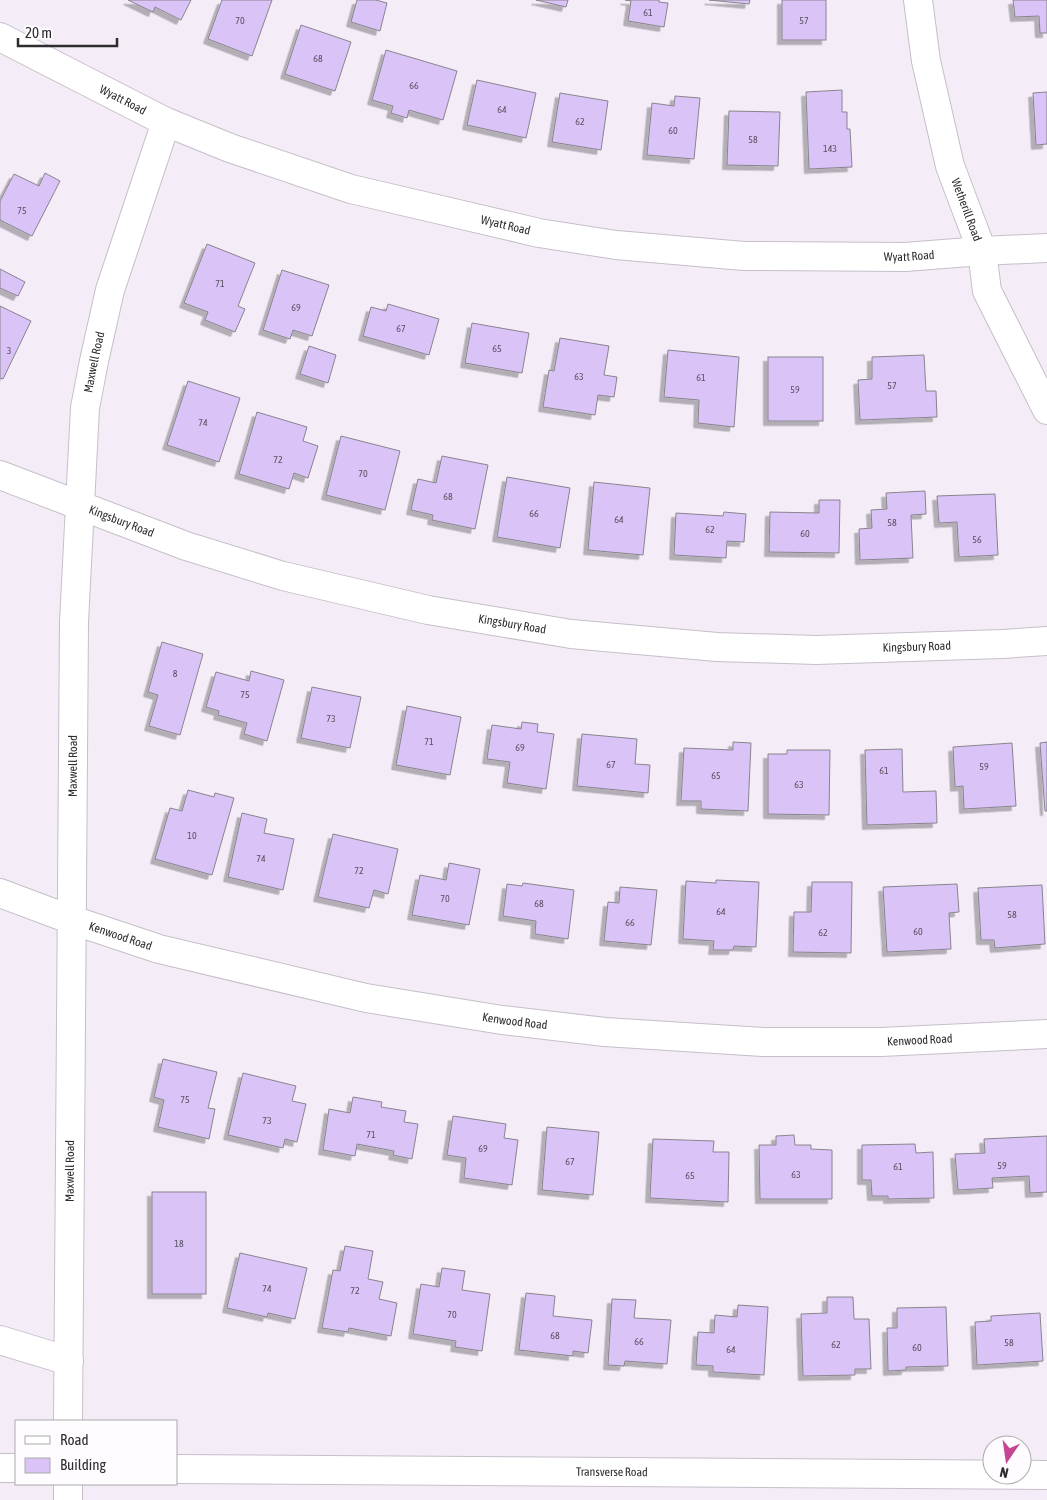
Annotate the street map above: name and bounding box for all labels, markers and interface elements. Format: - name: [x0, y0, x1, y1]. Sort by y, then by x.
- house number: 61: [643, 7, 653, 18]
- scale bar: [18, 15, 116, 47]
- house number: 70: [235, 15, 245, 26]
- house number: 57: [799, 15, 809, 26]
- text: 20 m: [25, 24, 52, 41]
- house number: 68: [313, 53, 323, 64]
- house number: 66: [409, 80, 419, 91]
- street label: Wyatt Road: [97, 82, 149, 118]
- house number: 64: [497, 104, 507, 115]
- house number: 62: [575, 116, 585, 127]
- house number: 60: [668, 125, 678, 136]
- house number: 58: [748, 134, 758, 145]
- house number: 143: [823, 143, 837, 154]
- street label: Wetherill Road: [948, 176, 985, 243]
- house number: 75: [17, 205, 27, 216]
- street label: Wyatt Road: [479, 213, 532, 238]
- street label: Wyatt Road: [884, 248, 935, 264]
- house number: 71: [215, 278, 225, 289]
- house number: 69: [291, 302, 301, 313]
- house number: 67: [396, 323, 406, 334]
- street label: Maxwell Road: [81, 330, 107, 394]
- house number: 65: [492, 343, 502, 354]
- house number: 3: [7, 345, 12, 356]
- house number: 63: [574, 371, 584, 382]
- house number: 61: [696, 372, 706, 383]
- house number: 57: [887, 380, 897, 391]
- house number: 59: [790, 384, 800, 395]
- house number: 74: [198, 417, 208, 428]
- house number: 72: [273, 454, 283, 465]
- house number: 70: [358, 468, 368, 479]
- house number: 68: [443, 491, 453, 502]
- street label: Kingsbury Road: [87, 503, 156, 540]
- house number: 66: [529, 508, 539, 519]
- house number: 64: [614, 514, 624, 525]
- house number: 58: [887, 517, 897, 528]
- house number: 62: [705, 524, 715, 535]
- house number: 60: [800, 528, 810, 539]
- house number: 56: [972, 534, 982, 545]
- street label: Kingsbury Road: [477, 612, 547, 637]
- street label: Kingsbury Road: [882, 639, 951, 655]
- house number: 8: [173, 668, 178, 679]
- house number: 75: [240, 689, 250, 700]
- house number: 73: [326, 713, 336, 724]
- street label: Maxwell Road: [66, 735, 80, 797]
- house number: 71: [424, 736, 434, 747]
- house number: 69: [515, 742, 525, 753]
- house number: 67: [606, 759, 616, 770]
- house number: 59: [979, 761, 989, 772]
- house number: 61: [879, 765, 889, 776]
- house number: 65: [711, 770, 721, 781]
- house number: 63: [794, 779, 804, 790]
- house number: 10: [187, 830, 197, 841]
- house number: 74: [256, 853, 266, 864]
- house number: 72: [354, 865, 364, 876]
- house number: 70: [440, 893, 450, 904]
- house number: 68: [534, 898, 544, 909]
- house number: 64: [716, 906, 726, 917]
- house number: 58: [1007, 909, 1017, 920]
- house number: 66: [625, 917, 635, 928]
- street label: Kenwood Road: [87, 919, 154, 953]
- house number: 60: [913, 926, 923, 937]
- house number: 62: [818, 927, 828, 938]
- street label: Kenwood Road: [481, 1010, 548, 1032]
- street label: Kenwood Road: [887, 1032, 953, 1049]
- house number: 75: [180, 1094, 190, 1105]
- house number: 73: [262, 1115, 272, 1126]
- house number: 71: [366, 1129, 376, 1140]
- street label: Maxwell Road: [63, 1140, 77, 1202]
- house number: 69: [478, 1143, 488, 1154]
- house number: 67: [565, 1156, 575, 1167]
- house number: 59: [997, 1160, 1007, 1171]
- house number: 61: [893, 1161, 903, 1172]
- house number: 63: [791, 1169, 801, 1180]
- house number: 65: [685, 1170, 695, 1181]
- house number: 18: [174, 1238, 184, 1249]
- house number: 74: [262, 1283, 272, 1294]
- house number: 72: [350, 1285, 360, 1296]
- house number: 70: [447, 1309, 457, 1320]
- house number: 68: [550, 1330, 560, 1341]
- house number: 66: [634, 1336, 644, 1347]
- house number: 58: [1004, 1337, 1014, 1348]
- house number: 62: [831, 1339, 841, 1350]
- house number: 60: [912, 1342, 922, 1353]
- house number: 64: [726, 1344, 736, 1355]
- legend: [15, 1420, 178, 1485]
- text: Road: [60, 1431, 89, 1448]
- north arrow: [982, 1435, 1032, 1485]
- text: Building: [60, 1456, 106, 1473]
- text: N: [998, 1464, 1010, 1481]
- street label: Transverse Road: [576, 1465, 648, 1479]

